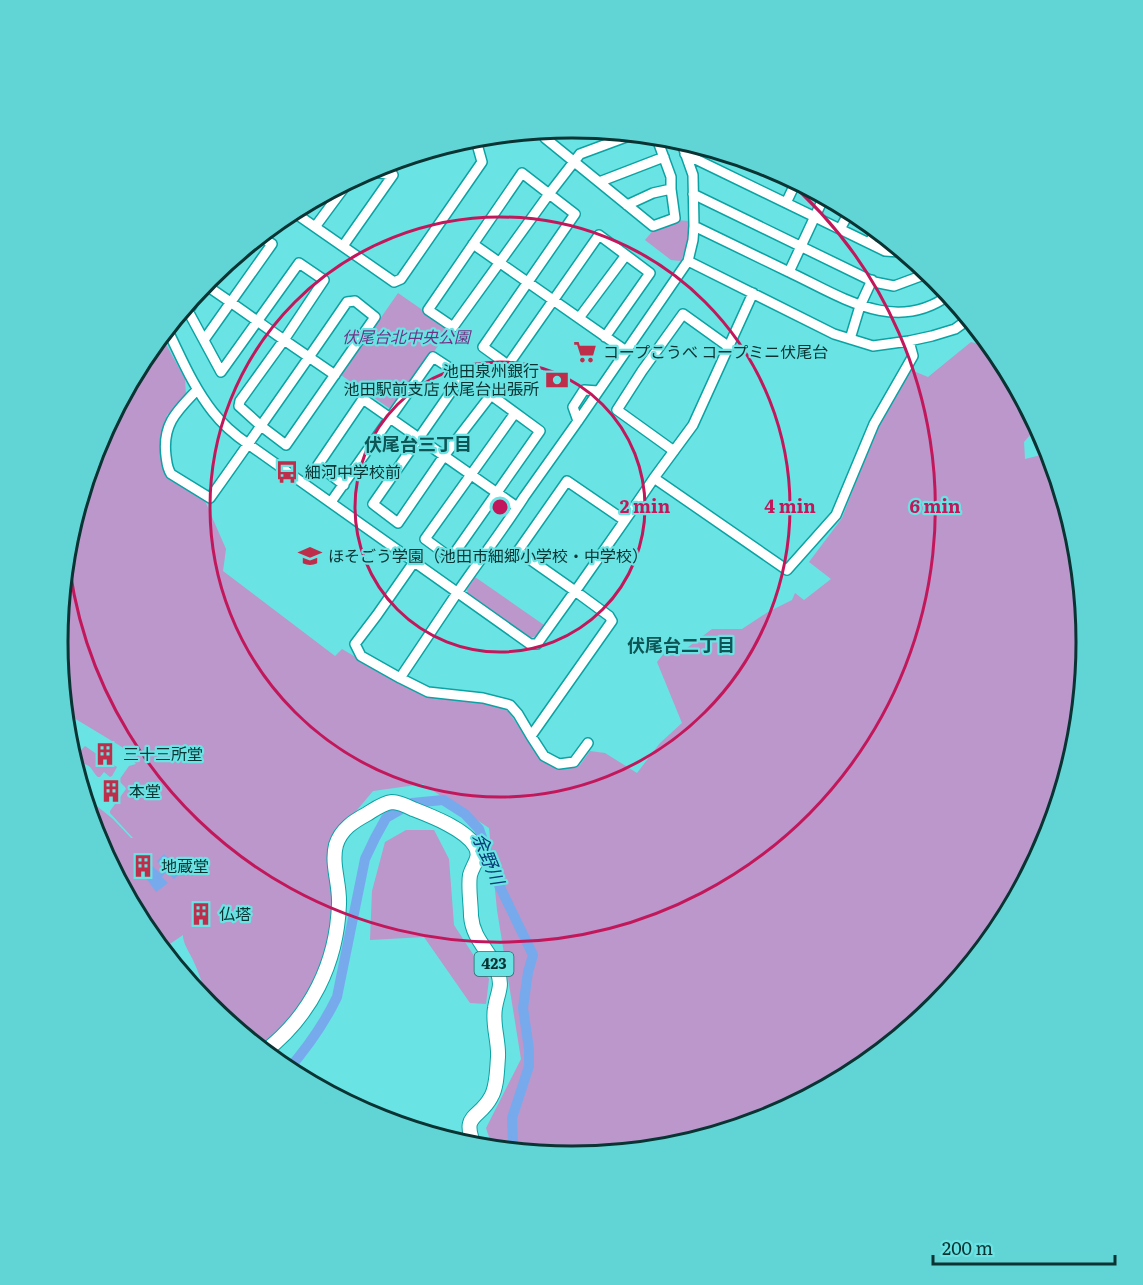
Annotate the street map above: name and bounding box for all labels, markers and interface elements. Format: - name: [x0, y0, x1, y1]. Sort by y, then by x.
- park label: 伏尾台北中央公園: [342, 324, 472, 348]
- supermarket icon: コープこうべ コープミニ伏尾台: [572, 339, 598, 365]
- place label: コープこうべ コープミニ伏尾台: [603, 339, 828, 363]
- place label: 池田泉州銀行 池田駅前支店 伏尾台出張所: [344, 358, 539, 400]
- bank icon: 池田泉州銀行 池田駅前支店 伏尾台出張所: [544, 367, 570, 393]
- district label: 伏尾台三丁目: [364, 430, 472, 457]
- bus stop icon: 細河中学校前: [274, 459, 300, 485]
- place label: 細河中学校前: [305, 459, 401, 483]
- text: 2 min: [620, 492, 671, 519]
- text: 4 min: [764, 492, 816, 519]
- text: 6 min: [909, 492, 961, 519]
- centre of rings: [490, 497, 510, 517]
- school or university icon: ほそごう学園（池田市細郷小学校・中学校）: [297, 543, 323, 569]
- place label: ほそごう学園（池田市細郷小学校・中学校）: [328, 543, 648, 567]
- district label: 伏尾台二丁目: [627, 631, 735, 658]
- building icon: 三十三所堂: [92, 741, 118, 767]
- place label: 三十三所堂: [123, 741, 203, 765]
- building icon: 本堂: [98, 778, 124, 804]
- place label: 本堂: [129, 778, 161, 802]
- water label: 余野川: [467, 828, 513, 890]
- building icon: 地蔵堂: [130, 853, 156, 879]
- place label: 地蔵堂: [161, 853, 209, 877]
- building icon: 仏塔: [188, 901, 214, 927]
- place label: 仏塔: [219, 901, 251, 925]
- road number: 423: [474, 952, 514, 976]
- scale bar: [933, 1228, 1114, 1266]
- text: 200 m: [942, 1234, 993, 1261]

